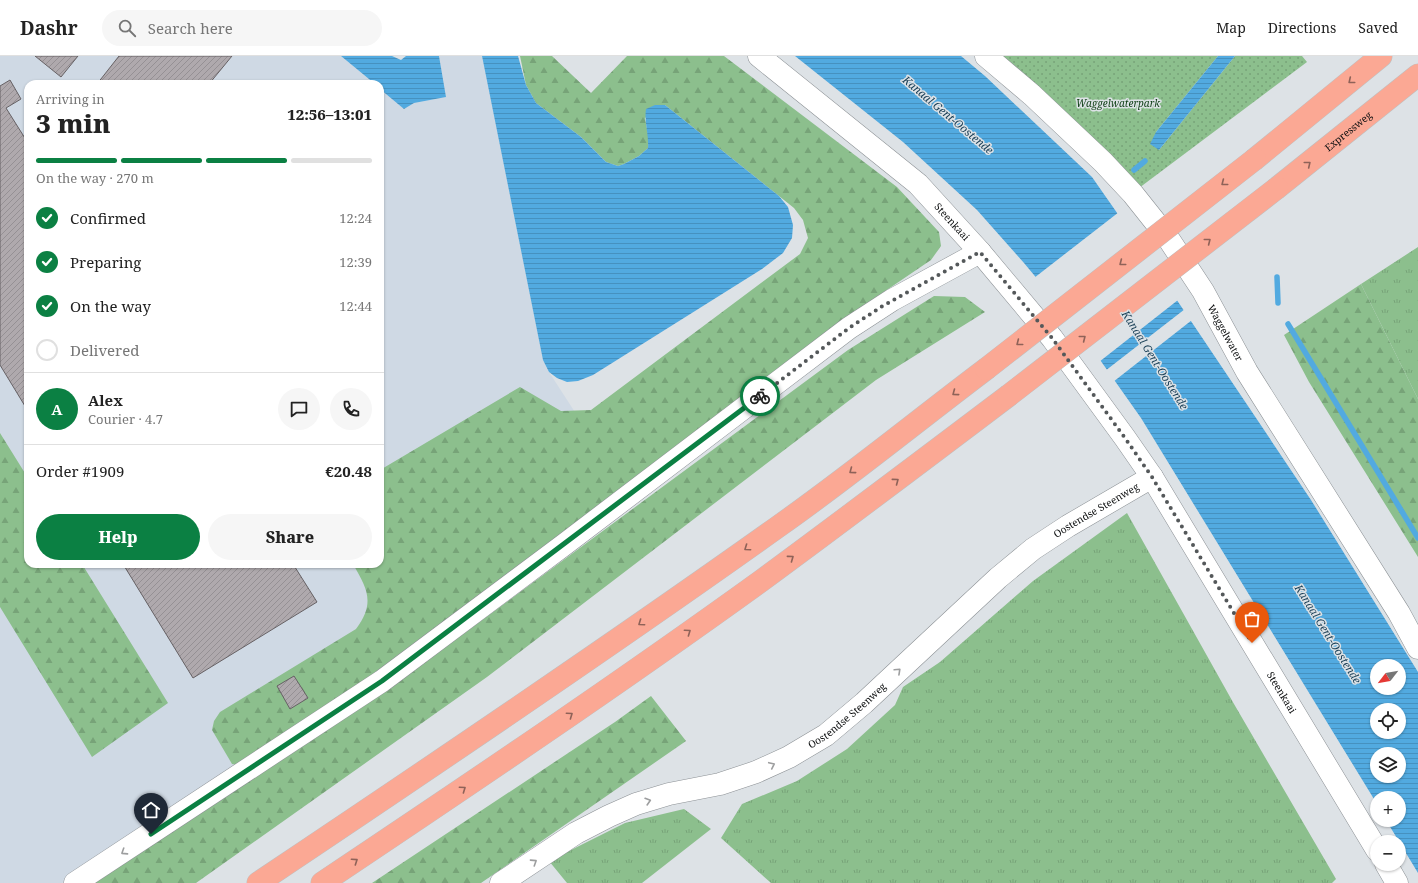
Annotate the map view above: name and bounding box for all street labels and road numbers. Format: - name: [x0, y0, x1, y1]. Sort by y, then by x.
- street label: Expressweg: [1322, 108, 1375, 154]
- street label: Steenkaai: [931, 200, 974, 244]
- street label: Waggelwater: [1205, 302, 1247, 364]
- street label: Oostendse Steenweg: [1050, 479, 1142, 541]
- street label: Steenkaai: [1264, 669, 1300, 717]
- street label: Oostendse Steenweg: [805, 679, 889, 751]

